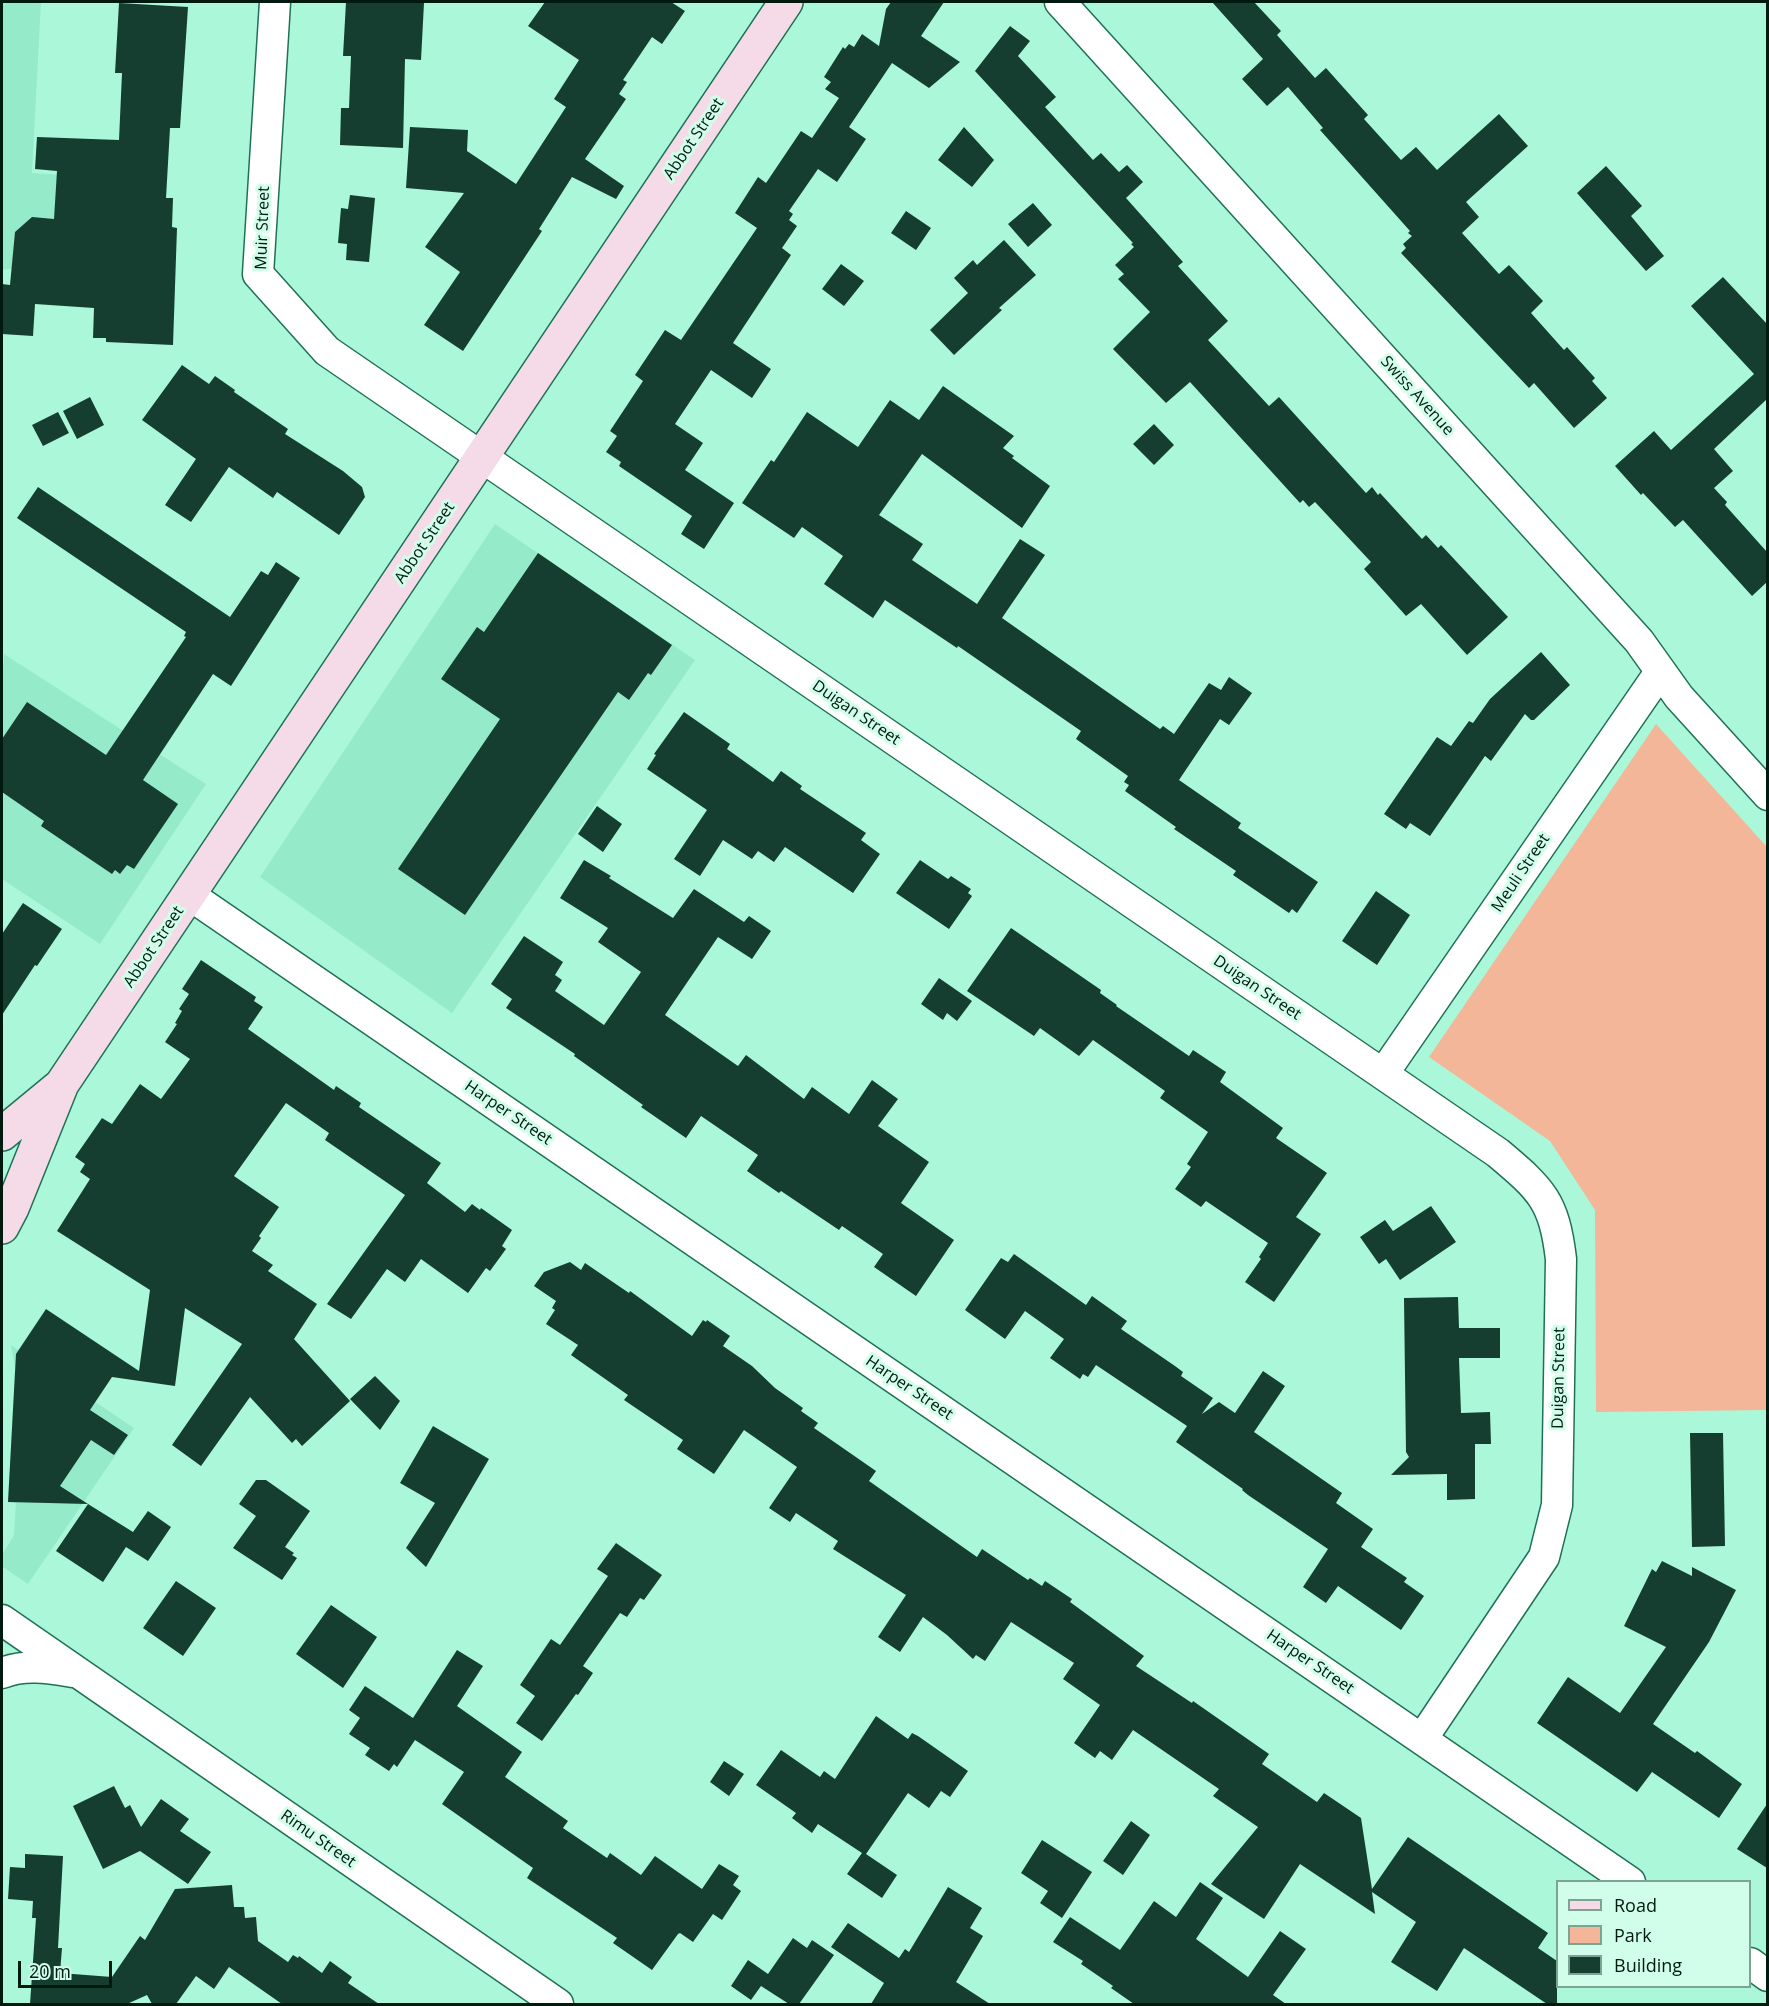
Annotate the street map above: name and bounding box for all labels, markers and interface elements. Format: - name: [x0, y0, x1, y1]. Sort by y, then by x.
- street label: Abbot Street: [660, 95, 728, 183]
- street label: Muir Street: [252, 186, 274, 270]
- street label: Swiss Avenue: [1376, 352, 1458, 440]
- street label: Abbot Street: [391, 499, 459, 587]
- street label: Duigan Street: [808, 677, 904, 749]
- street label: Meuli Street: [1488, 830, 1554, 916]
- street label: Abbot Street: [120, 903, 188, 991]
- street label: Duigan Street: [1209, 952, 1305, 1024]
- street label: Harper Street: [461, 1077, 555, 1149]
- street label: Duigan Street: [1549, 1327, 1569, 1429]
- street label: Harper Street: [862, 1352, 956, 1424]
- street label: Harper Street: [1263, 1626, 1357, 1698]
- street label: Rimu Street: [277, 1806, 359, 1872]
- legend: [1556, 1880, 1751, 1988]
- text: Road: [1614, 1893, 1657, 1917]
- text: Park: [1614, 1923, 1652, 1947]
- scale bar: [21, 1949, 116, 1987]
- text: Building: [1614, 1953, 1682, 1977]
- text: 20 m: [29, 1959, 71, 1983]

